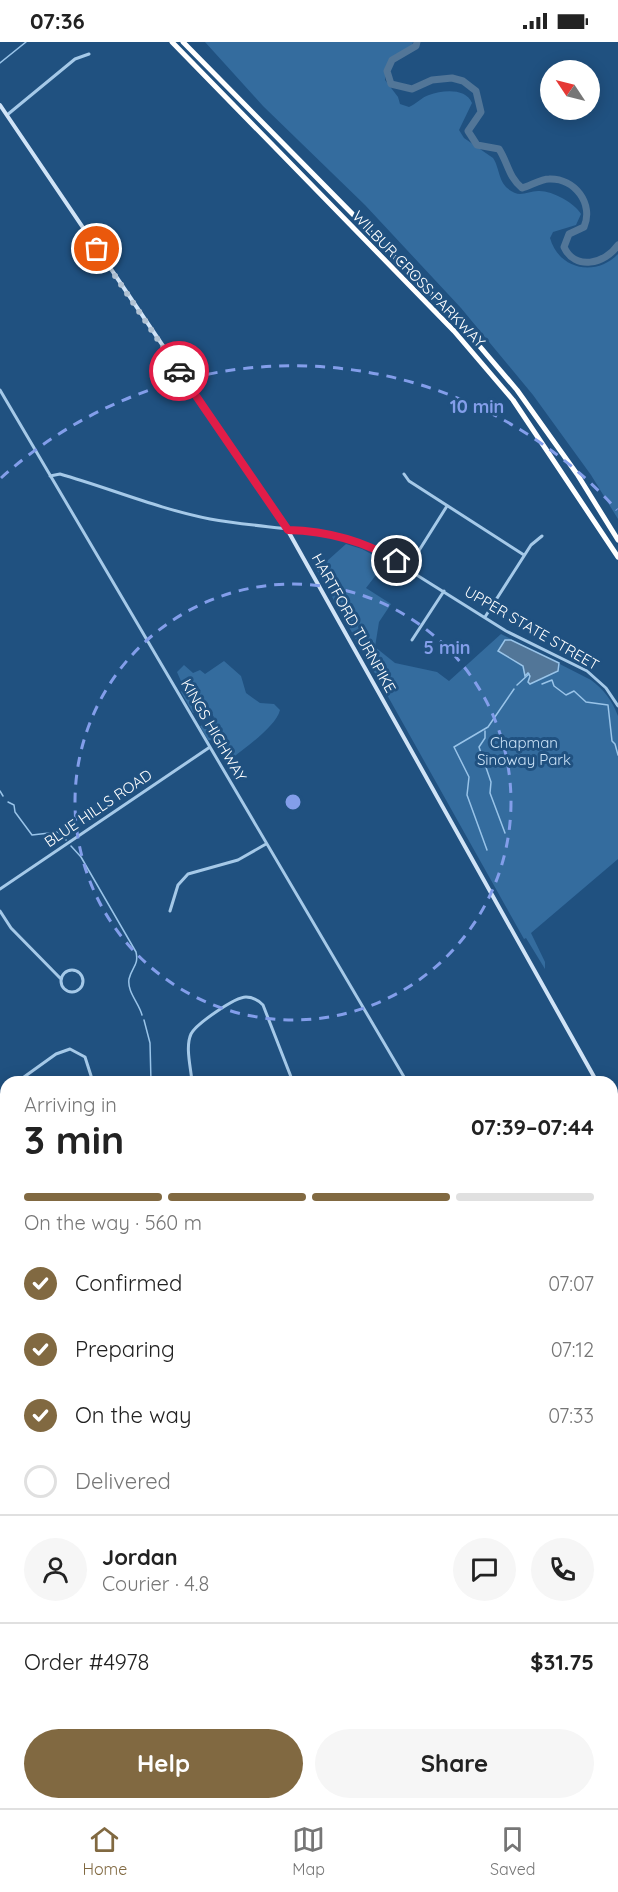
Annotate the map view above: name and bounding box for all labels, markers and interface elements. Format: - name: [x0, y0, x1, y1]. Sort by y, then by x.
- text: 07:36: [30, 7, 85, 35]
- north arrow: [540, 60, 600, 120]
- map controls: [540, 60, 600, 120]
- street label: WILBUR CROSS PARKWAY: [349, 207, 490, 352]
- pin: [71, 223, 122, 274]
- icon: bag: [80, 232, 113, 265]
- courier: [149, 341, 209, 401]
- icon: car: [163, 355, 196, 388]
- text: 10 min: [450, 395, 504, 418]
- pin: [371, 535, 422, 586]
- icon: home: [380, 544, 413, 577]
- street label: HARTFORD TURNPIKE: [308, 550, 400, 696]
- street label: UPPER STATE STREET: [461, 582, 603, 674]
- text: 5 min: [424, 636, 470, 659]
- street label: KINGS HIGHWAY: [177, 675, 251, 785]
- park label: Chapman Sinoway Park: [477, 733, 571, 769]
- street label: BLUE HILLS ROAD: [41, 765, 156, 851]
- centre of rings: [283, 792, 303, 812]
- text: Arriving in: [24, 1092, 117, 1117]
- text: 07:39–07:44: [471, 1113, 594, 1141]
- text: 3 min: [24, 1115, 124, 1164]
- text: On the way · 560 m: [24, 1210, 202, 1235]
- icon: check: [24, 1267, 57, 1300]
- text: Confirmed: [75, 1269, 182, 1297]
- text: 07:07: [548, 1271, 594, 1296]
- icon: check: [24, 1333, 57, 1366]
- text: Preparing: [75, 1335, 175, 1363]
- text: 07:12: [551, 1337, 594, 1362]
- icon: check: [24, 1399, 57, 1432]
- text: On the way: [75, 1401, 191, 1429]
- text: 07:33: [548, 1403, 594, 1428]
- text: Delivered: [75, 1467, 171, 1495]
- button: person: [24, 1538, 87, 1601]
- button: chat: [453, 1538, 516, 1601]
- button: phone: [531, 1538, 594, 1601]
- text: Jordan: [102, 1543, 178, 1571]
- text: Courier · 4.8: [102, 1571, 209, 1596]
- text: Order #4978: [24, 1648, 149, 1676]
- text: $31.75: [530, 1648, 594, 1676]
- button: Help: [24, 1729, 303, 1798]
- button: Share: [315, 1729, 594, 1798]
- tab: Home: [82, 1823, 127, 1879]
- tab: Map: [292, 1823, 325, 1879]
- tab: Saved: [490, 1823, 536, 1879]

